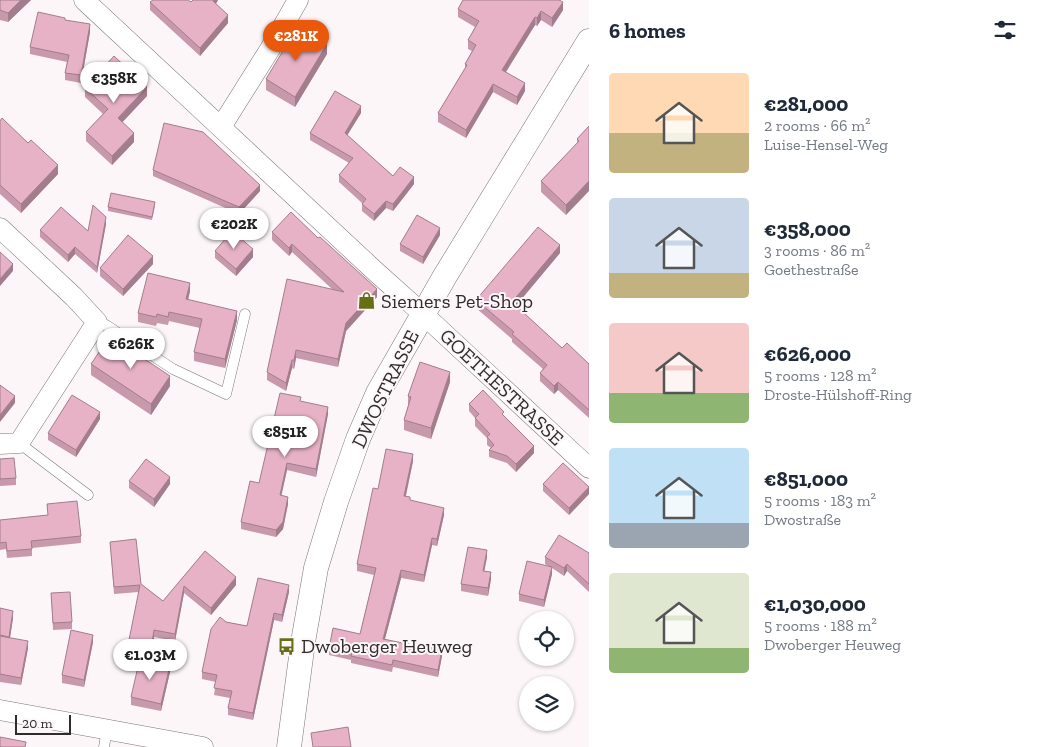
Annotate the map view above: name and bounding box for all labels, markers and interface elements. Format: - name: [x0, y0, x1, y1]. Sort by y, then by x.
- icon: filters: [991, 16, 1019, 44]
- text: 6 homes: [609, 18, 686, 43]
- pin: €281K: [261, 20, 331, 62]
- text: €281K: [274, 26, 318, 45]
- pin: €358K: [79, 62, 149, 104]
- text: €358K: [91, 68, 137, 87]
- text: €281,000: [764, 91, 848, 116]
- icon: home: [649, 93, 709, 153]
- text: 2 rooms · 66 m²: [764, 116, 871, 135]
- text: Luise-Hensel-Weg: [764, 135, 888, 154]
- pin: €202K: [199, 208, 269, 250]
- text: €202K: [211, 214, 257, 233]
- text: €358,000: [764, 216, 851, 241]
- icon: home: [649, 218, 709, 278]
- text: 3 rooms · 86 m²: [764, 241, 870, 260]
- text: Goethestraße: [764, 260, 859, 279]
- place label: Siemers Pet-Shop: [381, 289, 533, 313]
- shop icon: Siemers Pet-Shop: [357, 291, 377, 311]
- street label: GOETHESTRASSE: [435, 323, 569, 451]
- street label: DWOSTRASSE: [346, 326, 424, 452]
- pin: €626K: [96, 328, 166, 370]
- text: €626K: [108, 334, 154, 353]
- text: €626,000: [764, 341, 851, 366]
- icon: home: [649, 343, 709, 403]
- text: 5 rooms · 128 m²: [764, 366, 877, 385]
- text: Droste-Hülshoff-Ring: [764, 385, 912, 404]
- pin: €851K: [250, 416, 320, 458]
- text: €851K: [263, 422, 307, 441]
- text: €851,000: [764, 466, 848, 491]
- icon: home: [649, 468, 709, 528]
- text: 5 rooms · 183 m²: [764, 491, 876, 510]
- text: Dwostraße: [764, 510, 841, 529]
- text: €1,030,000: [764, 591, 866, 616]
- icon: home: [649, 593, 709, 653]
- map controls: [519, 611, 574, 731]
- button: locate: [519, 611, 574, 666]
- text: 5 rooms · 188 m²: [764, 616, 877, 635]
- place label: Dwoberger Heuweg: [301, 634, 472, 658]
- text: Dwoberger Heuweg: [764, 635, 901, 654]
- bus stop icon: Dwoberger Heuweg: [277, 636, 297, 656]
- pin: €1.03M: [109, 638, 191, 681]
- text: €1.03M: [124, 645, 176, 664]
- button: layers: [519, 676, 574, 731]
- scale bar: [15, 712, 71, 735]
- text: 20 m: [22, 715, 53, 732]

